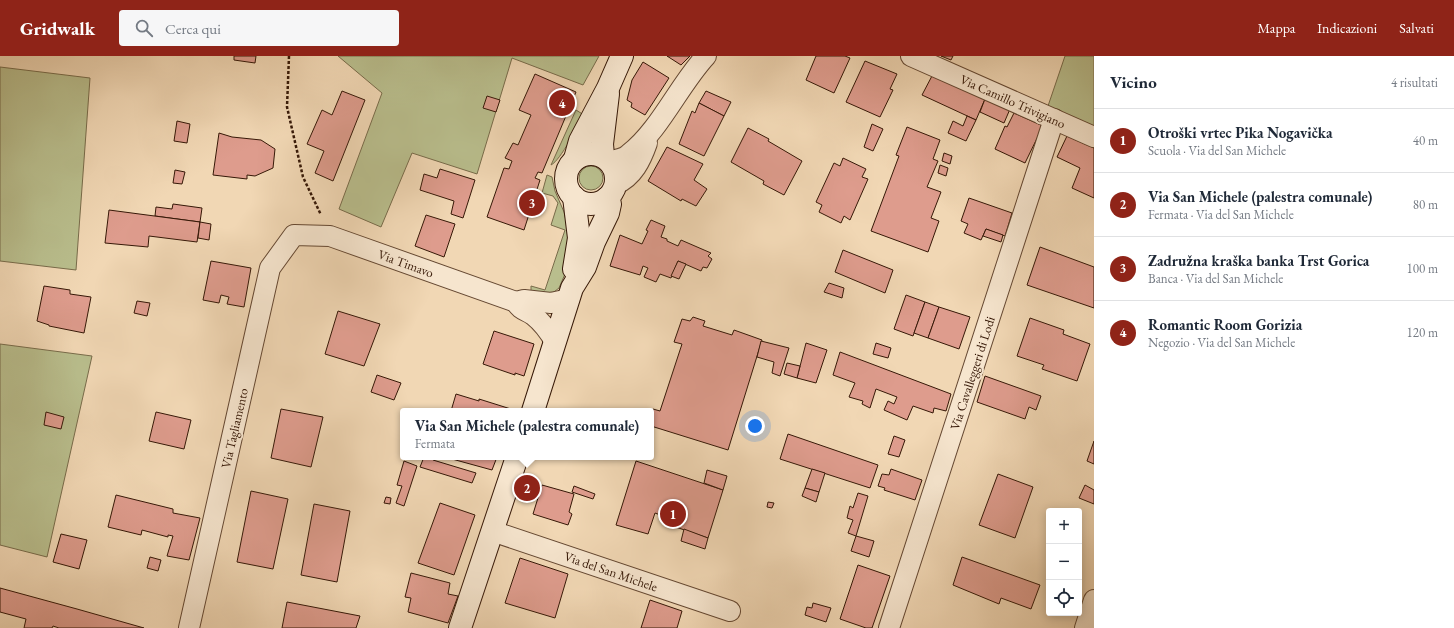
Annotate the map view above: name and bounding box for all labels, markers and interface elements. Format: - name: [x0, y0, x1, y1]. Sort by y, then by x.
- search box: [119, 10, 399, 46]
- text: Gridwalk: [20, 16, 95, 41]
- icon: search: [133, 17, 155, 39]
- text: Cerca qui: [165, 19, 221, 38]
- text: Mappa: [1258, 19, 1295, 37]
- text: Indicazioni: [1317, 19, 1377, 37]
- text: Salvati: [1399, 19, 1434, 37]
- street label: Via Camillo Trivigiano: [957, 71, 1068, 132]
- text: Vicino: [1110, 71, 1157, 93]
- text: 4 risultati: [1391, 74, 1438, 91]
- pin: 4: [549, 88, 575, 118]
- text: Otroški vrtec Pika Nogavička: [1148, 123, 1333, 142]
- text: 1: [1120, 132, 1126, 149]
- text: 40 m: [1413, 132, 1438, 149]
- text: Scuola · Via del San Michele: [1148, 142, 1286, 159]
- text: Via San Michele (palestra comunale): [1148, 187, 1372, 206]
- pin: 3: [519, 188, 545, 218]
- text: 2: [1120, 196, 1126, 213]
- text: 80 m: [1413, 196, 1438, 213]
- text: Fermata · Via del San Michele: [1148, 206, 1294, 223]
- street label: Via Timavo: [376, 246, 436, 281]
- text: Zadružna kraška banka Trst Gorica: [1148, 251, 1369, 270]
- text: 3: [1120, 260, 1126, 277]
- text: 100 m: [1407, 260, 1438, 277]
- text: Banca · Via del San Michele: [1148, 270, 1283, 287]
- street label: Via Cavalleggeri di Lodi: [946, 314, 999, 432]
- text: Romantic Room Gorizia: [1148, 315, 1302, 334]
- text: 4: [1120, 324, 1126, 341]
- text: 120 m: [1407, 324, 1438, 341]
- text: Negozio · Via del San Michele: [1148, 334, 1295, 351]
- street label: Via Tagliamento: [217, 386, 252, 470]
- popup: [400, 408, 654, 460]
- text: Via San Michele (palestra comunale): [415, 416, 639, 435]
- your location: [745, 416, 765, 436]
- text: Fermata: [415, 435, 455, 452]
- pin: 2: [514, 473, 540, 503]
- pin: 1: [660, 499, 686, 529]
- map controls: [1046, 508, 1082, 616]
- button: +: [1046, 508, 1082, 544]
- button: −: [1046, 544, 1082, 580]
- street label: Via del San Michele: [562, 548, 660, 595]
- button: locate: [1046, 580, 1082, 616]

